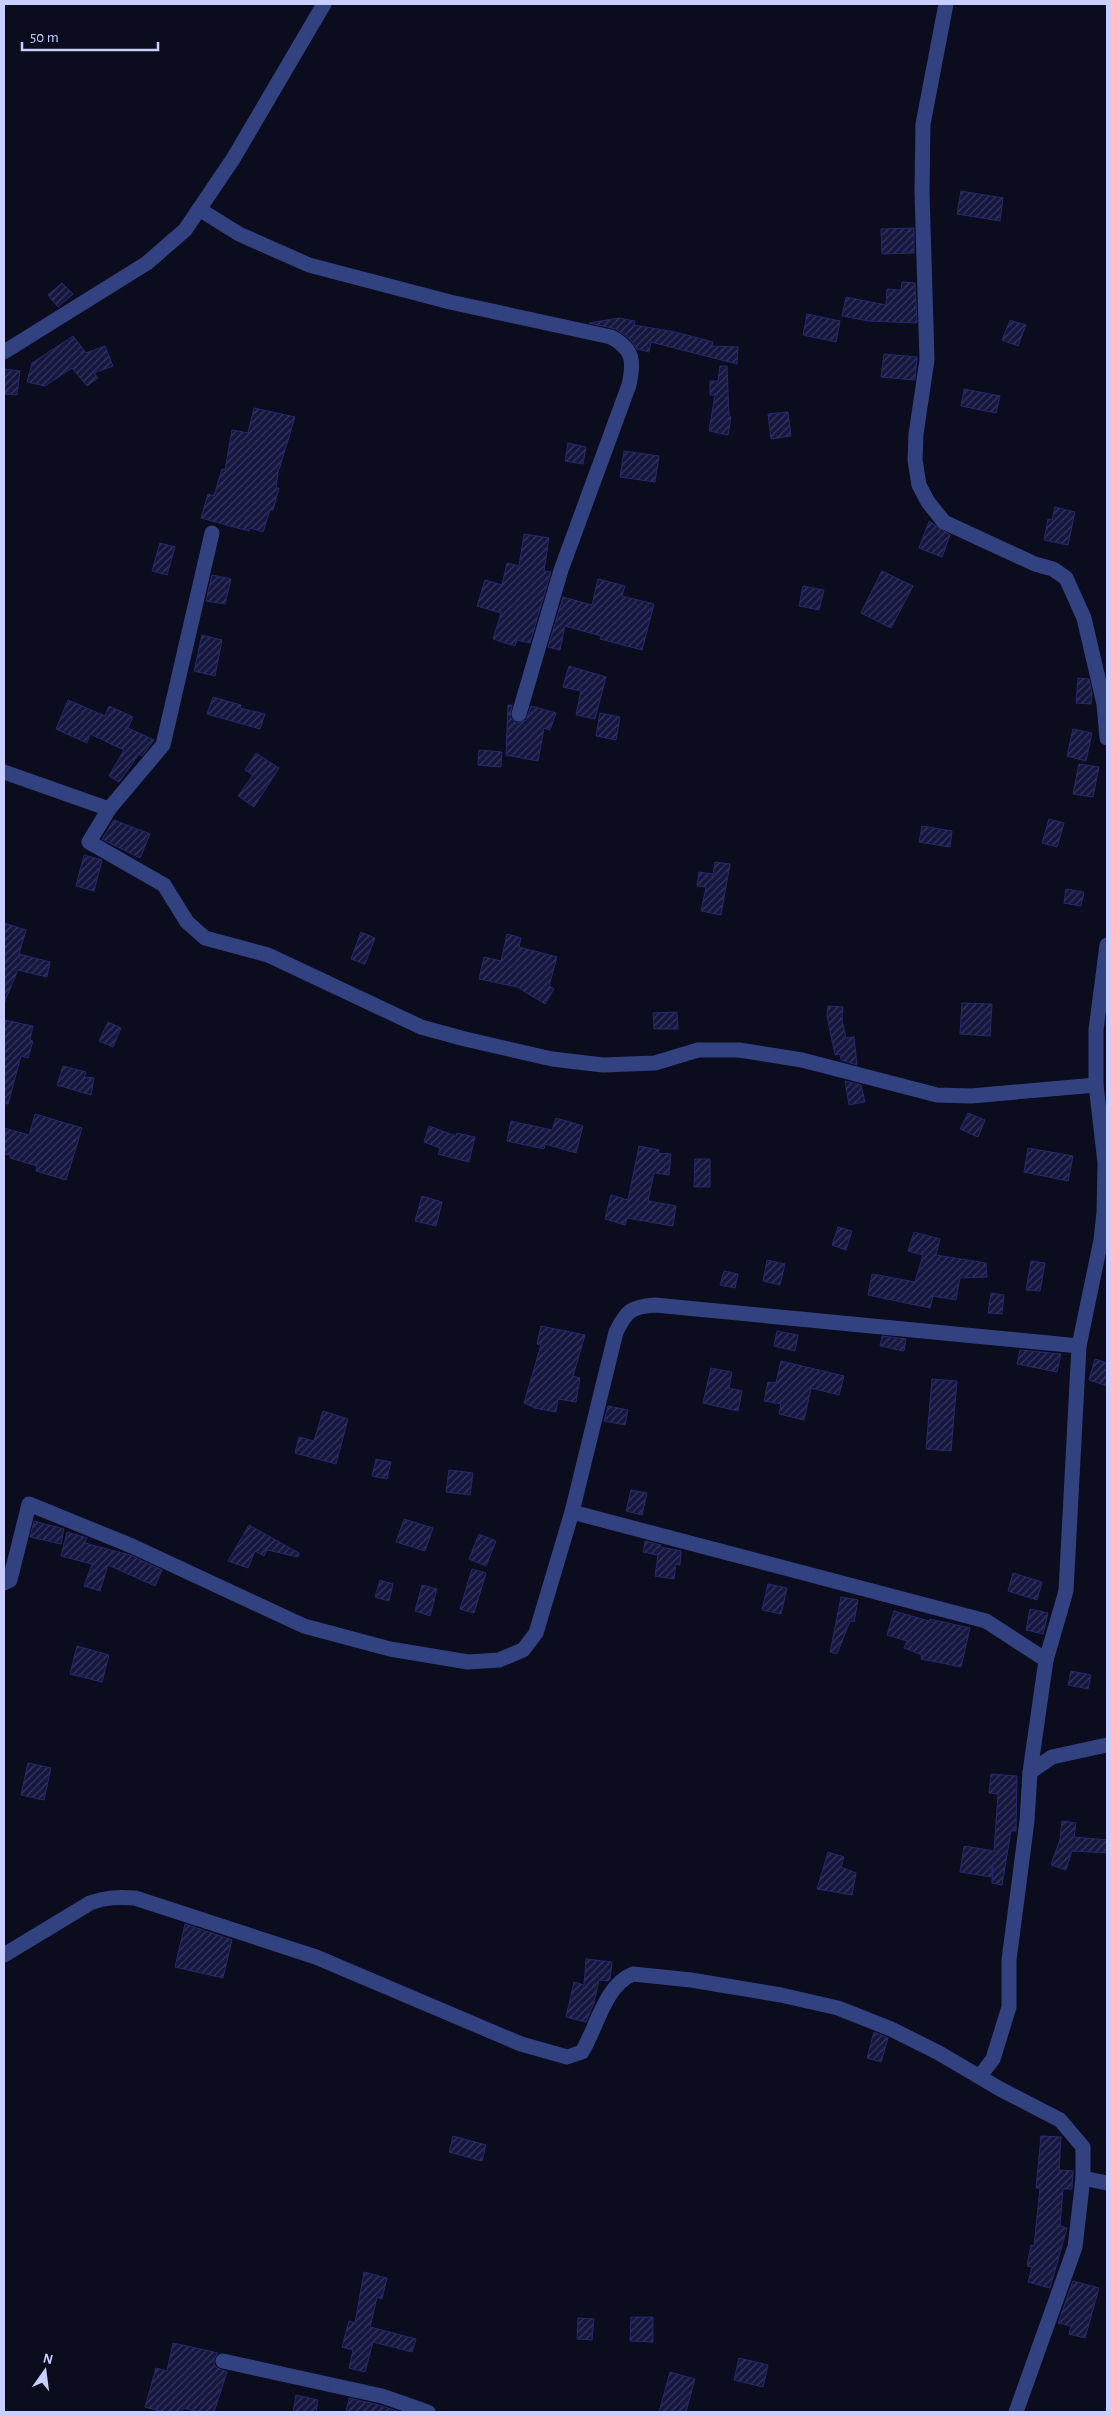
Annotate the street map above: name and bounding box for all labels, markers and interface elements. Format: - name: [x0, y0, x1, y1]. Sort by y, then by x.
- scale bar: [22, 20, 159, 52]
- text: 50 m: [30, 30, 59, 45]
- north arrow: [20, 2346, 70, 2396]
- text: N: [41, 2351, 54, 2367]

